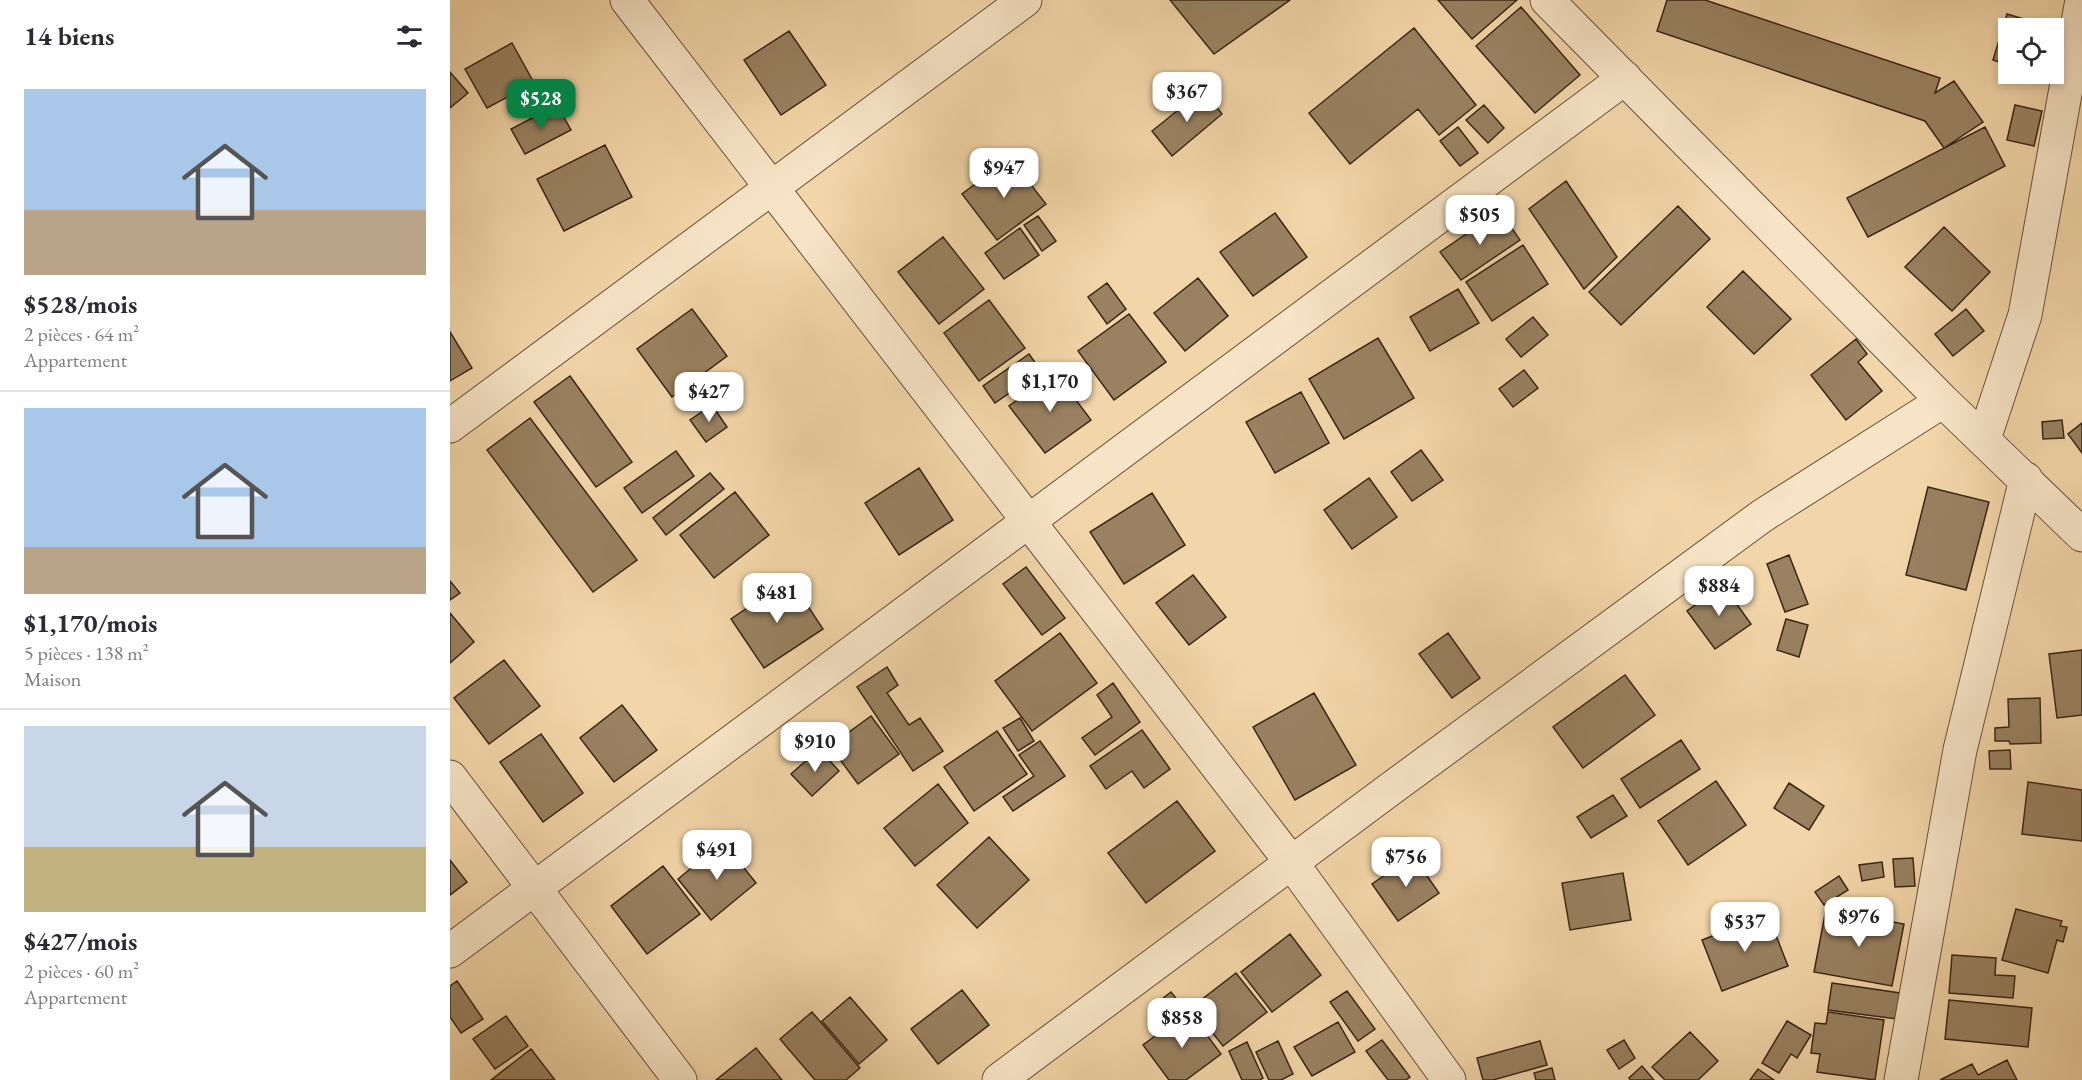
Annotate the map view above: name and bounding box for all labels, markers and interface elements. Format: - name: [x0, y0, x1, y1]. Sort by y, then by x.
- map controls: [1998, 18, 2064, 84]
- button: locate: [1998, 18, 2064, 84]
- text: 14 biens: [24, 19, 114, 53]
- icon: filters: [393, 20, 426, 53]
- pin: $367: [1151, 72, 1223, 123]
- text: $367: [1167, 78, 1207, 104]
- pin: $528: [505, 79, 577, 130]
- text: $528: [521, 85, 561, 111]
- icon: home: [171, 128, 279, 236]
- pin: $947: [968, 148, 1040, 199]
- text: $947: [984, 154, 1024, 180]
- pin: $505: [1444, 195, 1516, 246]
- text: $505: [1460, 201, 1500, 227]
- text: $528/mois: [24, 287, 137, 321]
- text: 2 pièces · 64 m²: [24, 321, 139, 347]
- text: Appartement: [24, 347, 127, 373]
- pin: $1,170: [1001, 362, 1099, 413]
- text: $1,170: [1022, 368, 1078, 394]
- pin: $427: [673, 372, 745, 423]
- text: $427: [689, 378, 729, 404]
- icon: home: [171, 447, 279, 555]
- pin: $884: [1683, 566, 1755, 617]
- text: $884: [1699, 572, 1739, 598]
- pin: $481: [741, 573, 813, 624]
- text: $481: [757, 579, 797, 605]
- text: $1,170/mois: [24, 606, 157, 640]
- text: 5 pièces · 138 m²: [24, 640, 149, 666]
- text: Maison: [24, 666, 81, 692]
- pin: $910: [779, 722, 851, 773]
- text: $910: [795, 728, 835, 754]
- icon: home: [171, 765, 279, 873]
- pin: $491: [681, 830, 753, 881]
- text: $491: [697, 836, 737, 862]
- pin: $756: [1370, 837, 1442, 888]
- text: $756: [1386, 843, 1426, 869]
- pin: $976: [1823, 897, 1895, 948]
- pin: $537: [1709, 902, 1781, 953]
- text: $976: [1839, 903, 1879, 929]
- text: $537: [1725, 908, 1765, 934]
- text: $427/mois: [24, 924, 137, 958]
- text: 2 pièces · 60 m²: [24, 958, 139, 984]
- text: Appartement: [24, 984, 127, 1010]
- pin: $858: [1146, 998, 1218, 1049]
- text: $858: [1162, 1004, 1202, 1030]

